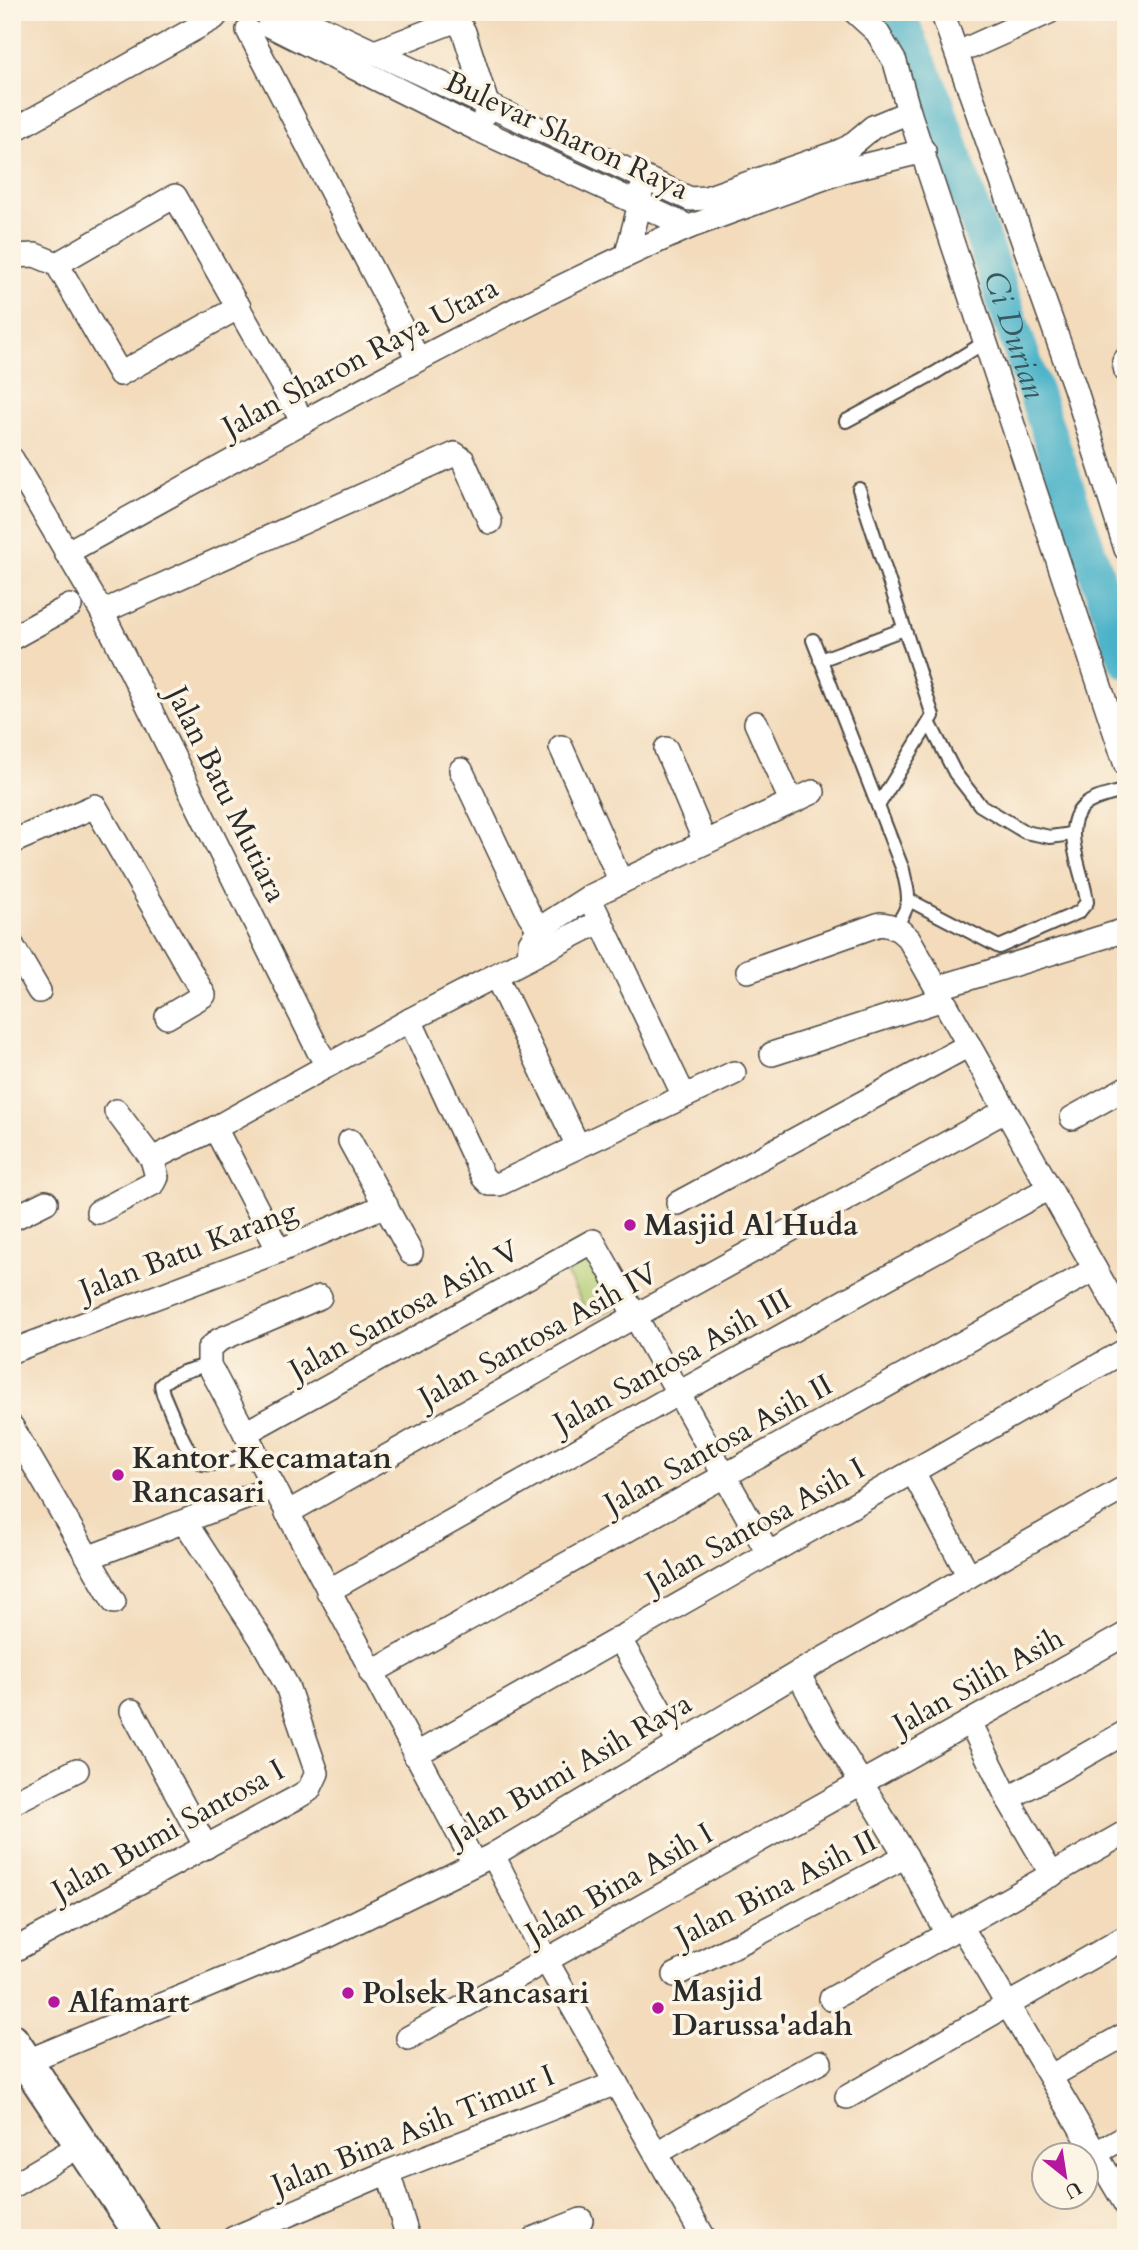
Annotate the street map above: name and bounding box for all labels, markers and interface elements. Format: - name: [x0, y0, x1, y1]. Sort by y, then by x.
- street label: Bulevar Sharon Raya: [438, 61, 695, 210]
- water label: Ci Durian: [972, 265, 1056, 405]
- street label: Jalan Sharon Raya Utara: [212, 267, 505, 449]
- street label: Jalan Batu Mutiara: [155, 676, 297, 909]
- street label: Jalan Batu Karang: [70, 1190, 303, 1312]
- place label: Masjid Al Huda: [644, 1205, 858, 1246]
- marker: Masjid Al Huda: [622, 1217, 638, 1233]
- street label: Jalan Santosa Asih V: [278, 1230, 527, 1393]
- street label: Jalan Santosa Asih IV: [408, 1253, 665, 1420]
- street label: Jalan Santosa Asih III: [543, 1279, 798, 1446]
- street label: Jalan Santosa Asih II: [593, 1365, 840, 1526]
- place label: Kantor Kecamatan Rancasari: [132, 1438, 392, 1513]
- street label: Jalan Santosa Asih I: [635, 1448, 872, 1605]
- marker: Kantor Kecamatan Rancasari: [110, 1467, 126, 1483]
- street label: Jalan Silih Asih: [882, 1617, 1071, 1747]
- street label: Jalan Bumi Asih Raya: [438, 1683, 699, 1858]
- street label: Jalan Bumi Santosa I: [41, 1750, 292, 1913]
- street label: Jalan Bina Asih I: [514, 1813, 721, 1956]
- street label: Jalan Bina Asih II: [665, 1820, 884, 1959]
- place label: Masjid Darussa'adah: [672, 1971, 853, 2046]
- place label: Polsek Rancasari: [362, 1973, 589, 2014]
- place label: Alfamart: [68, 1982, 190, 2023]
- marker: Polsek Rancasari: [340, 1985, 356, 2001]
- marker: Alfamart: [46, 1994, 62, 2010]
- marker: Masjid Darussa'adah: [650, 2000, 666, 2016]
- street label: Jalan Bina Asih Timur I: [262, 2055, 561, 2207]
- north arrow: [1030, 2142, 1100, 2212]
- text: U: [1059, 2175, 1086, 2205]

